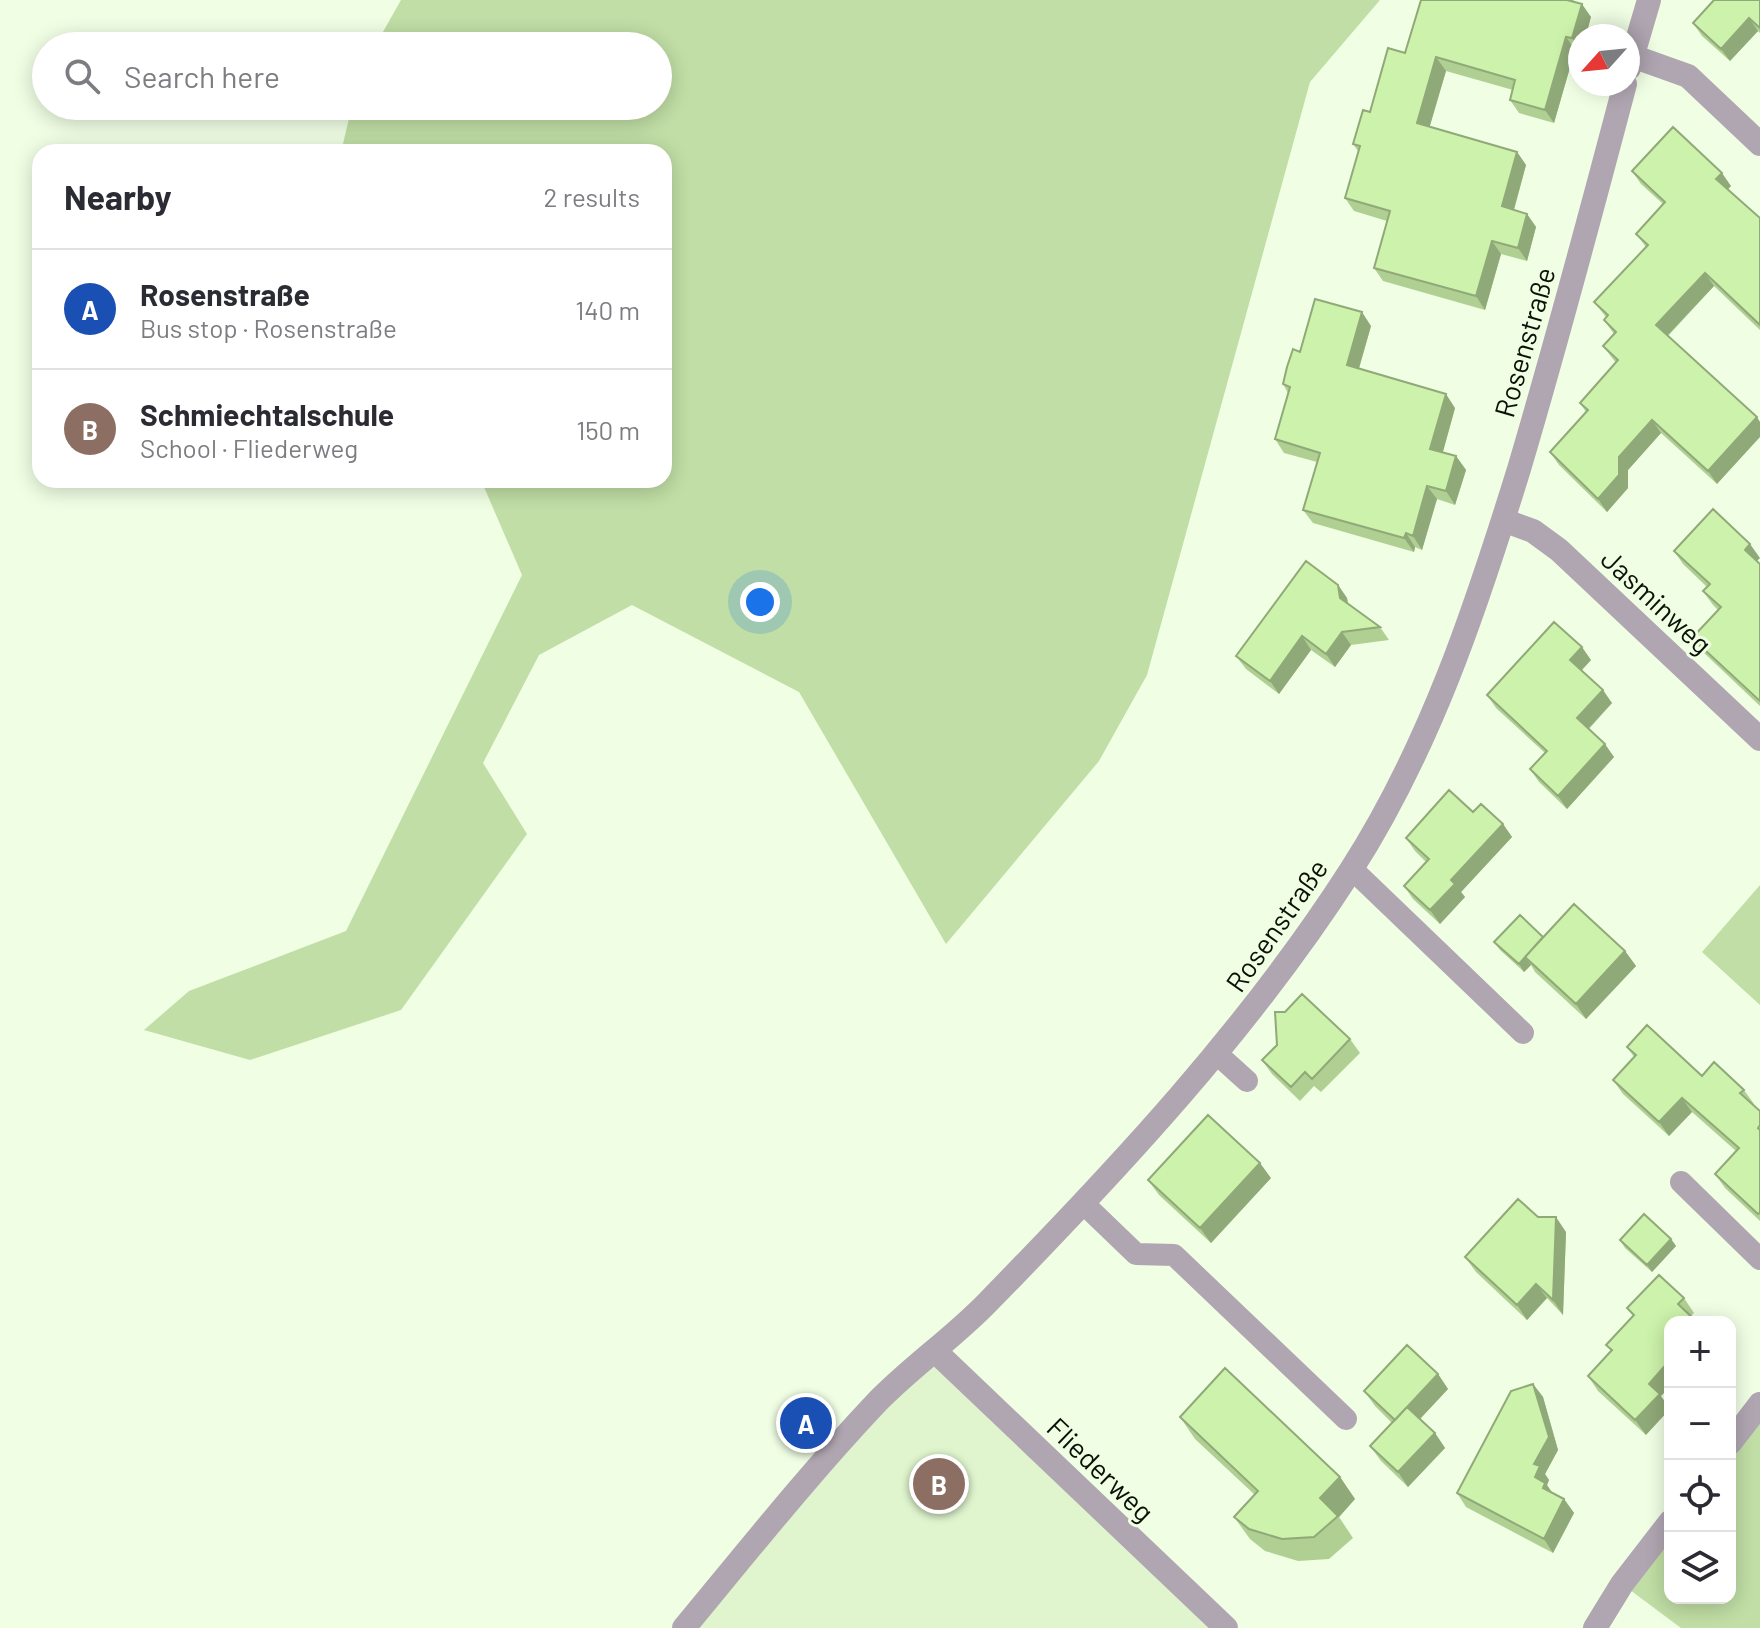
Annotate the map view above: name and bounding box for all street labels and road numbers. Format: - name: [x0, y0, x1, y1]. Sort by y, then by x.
- street label: Rosenstraße: [1486, 263, 1562, 421]
- street label: Jasminweg: [1595, 541, 1719, 661]
- street label: Rosenstraße: [1218, 852, 1334, 998]
- street label: Fliederweg: [1041, 1410, 1161, 1528]

